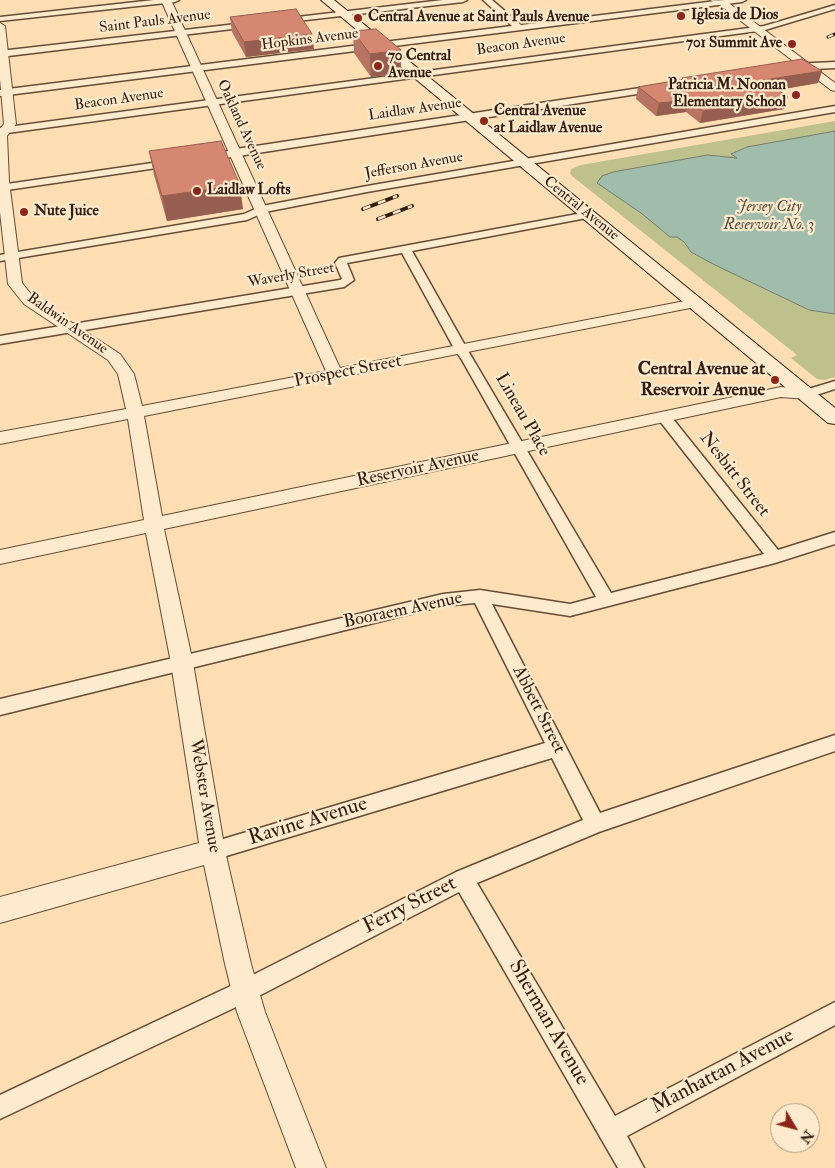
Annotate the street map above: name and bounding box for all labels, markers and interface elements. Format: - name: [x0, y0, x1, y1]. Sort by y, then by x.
- street label: Saint Pauls Avenue: [98, 6, 212, 38]
- place label: Iglesia de Dios: [691, 7, 778, 25]
- place label: Central Avenue at Saint Pauls Avenue: [368, 9, 589, 27]
- marker: Iglesia de Dios: [675, 10, 687, 22]
- marker: Central Avenue at Saint Pauls Avenue: [352, 12, 364, 24]
- street label: Hopkins Avenue: [261, 25, 359, 55]
- street label: Beacon Avenue: [475, 30, 567, 60]
- place label: 701 Summit Ave: [686, 35, 782, 53]
- marker: 701 Summit Ave: [786, 38, 798, 50]
- place label: 70 Central Avenue: [388, 48, 451, 83]
- marker: 70 Central Avenue: [372, 60, 384, 72]
- street label: Oakland Avenue: [212, 77, 270, 173]
- place label: Patricia M. Noonan Elementary School: [668, 77, 786, 112]
- street label: Beacon Avenue: [73, 85, 165, 115]
- marker: Patricia M. Noonan Elementary School: [790, 89, 802, 101]
- street label: Laidlaw Avenue: [367, 95, 463, 125]
- place label: Central Avenue at Laidlaw Avenue: [494, 103, 602, 138]
- marker: Central Avenue at Laidlaw Avenue: [478, 115, 490, 127]
- street label: Jefferson Avenue: [364, 149, 464, 183]
- street label: Central Avenue: [540, 173, 622, 245]
- place label: Laidlaw Lofts: [207, 182, 291, 200]
- marker: Laidlaw Lofts: [191, 185, 203, 197]
- water label: Jersey City Reservoir No. 3: [724, 198, 814, 236]
- place label: Nute Juice: [34, 203, 99, 221]
- marker: Nute Juice: [18, 206, 30, 218]
- street label: Waverly Street: [246, 260, 336, 292]
- street label: Baldwin Avenue: [23, 289, 111, 359]
- street label: Prospect Street: [293, 351, 403, 393]
- place label: Central Avenue at Reservoir Avenue: [638, 359, 765, 402]
- street label: Lineau Place: [490, 370, 554, 460]
- marker: Central Avenue at Reservoir Avenue: [769, 374, 781, 386]
- street label: Nesbitt Street: [694, 428, 774, 522]
- street label: Reservoir Avenue: [355, 445, 481, 493]
- street label: Booraem Avenue: [342, 588, 464, 634]
- street label: Abbett Street: [507, 663, 569, 757]
- street label: Webster Avenue: [183, 737, 225, 855]
- street label: Ravine Avenue: [246, 792, 370, 852]
- street label: Ferry Street: [359, 872, 461, 940]
- street label: Sherman Avenue: [502, 956, 594, 1090]
- street label: Manhattan Avenue: [648, 1024, 798, 1120]
- north arrow: [770, 1103, 820, 1153]
- text: N: [796, 1127, 817, 1147]

